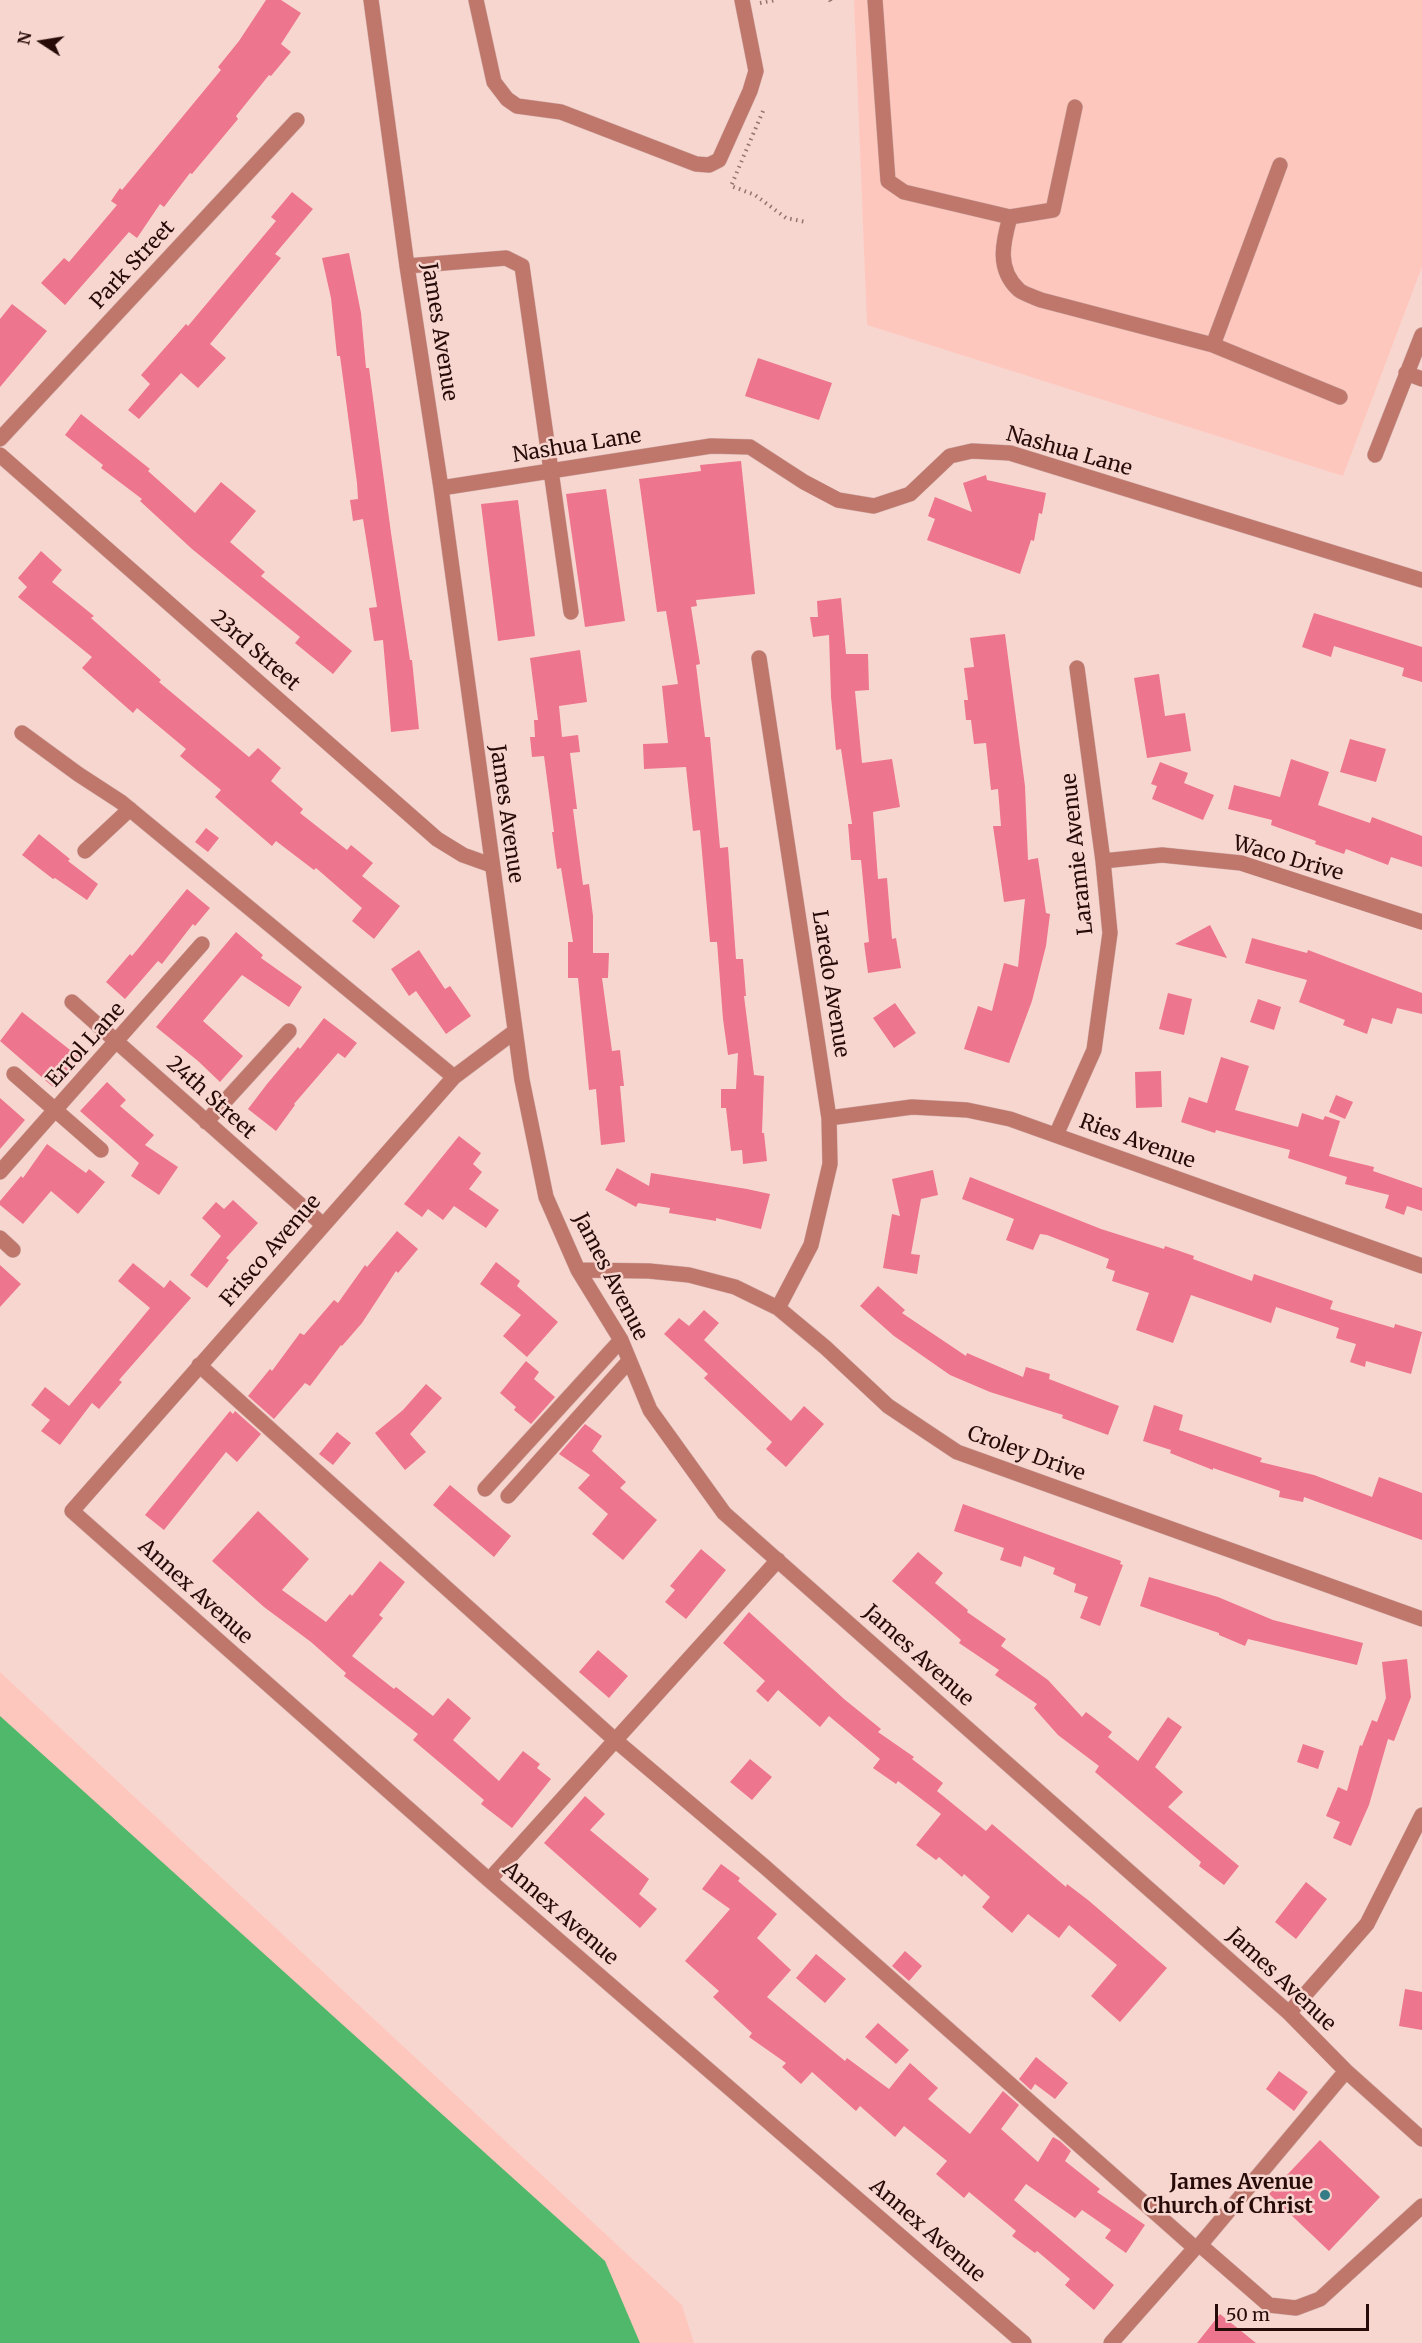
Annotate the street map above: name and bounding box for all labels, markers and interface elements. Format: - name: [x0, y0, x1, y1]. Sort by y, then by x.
- north arrow: [12, 12, 72, 72]
- text: N: [13, 30, 35, 47]
- street label: Park Street: [86, 216, 180, 314]
- street label: James Avenue: [416, 261, 462, 403]
- street label: Nashua Lane: [1003, 422, 1135, 482]
- street label: Nashua Lane: [511, 423, 643, 469]
- street label: 23rd Street: [205, 605, 305, 697]
- street label: James Avenue: [484, 743, 528, 885]
- street label: Laramie Avenue: [1057, 772, 1099, 936]
- street label: Waco Drive: [1230, 831, 1346, 887]
- street label: Laredo Avenue: [806, 909, 854, 1059]
- street label: Errol Lane: [41, 997, 131, 1093]
- street label: 24th Street: [161, 1051, 261, 1145]
- street label: Ries Avenue: [1076, 1109, 1198, 1175]
- street label: Frisco Avenue: [215, 1190, 327, 1312]
- street label: James Avenue: [567, 1209, 653, 1345]
- street label: Croley Drive: [964, 1421, 1088, 1487]
- street label: Annex Avenue: [133, 1534, 257, 1650]
- street label: James Avenue: [858, 1600, 978, 1712]
- street label: Annex Avenue: [497, 1857, 623, 1971]
- street label: James Avenue: [1221, 1923, 1341, 2037]
- place label: James Avenue Church of Christ: [1144, 2170, 1313, 2220]
- street label: Annex Avenue: [864, 2174, 990, 2288]
- marker: James Avenue Church of Christ: [1318, 2188, 1332, 2202]
- scale bar: [1218, 2292, 1372, 2330]
- text: 50 m: [1226, 2303, 1270, 2326]

